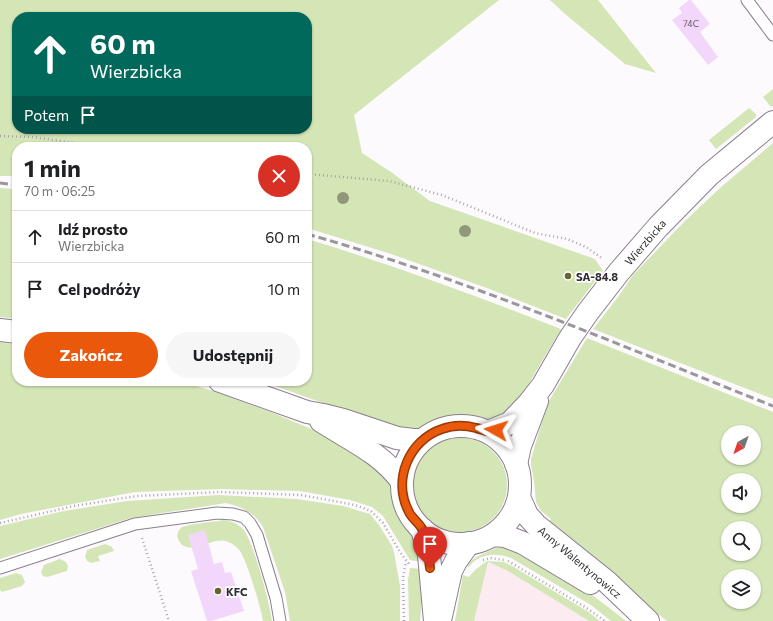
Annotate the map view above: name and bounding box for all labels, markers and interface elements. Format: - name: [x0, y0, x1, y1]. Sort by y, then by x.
- house number: 74C: [683, 18, 699, 29]
- text: 60 m: [90, 26, 156, 60]
- icon: ahead: [24, 28, 76, 80]
- text: Wierzbicka: [90, 60, 182, 82]
- icon: arrive: [77, 104, 99, 126]
- text: Potem: [24, 106, 69, 124]
- text: 1 min: [24, 153, 81, 182]
- button: close: [258, 155, 300, 197]
- text: 70 m · 06:25: [24, 183, 95, 199]
- street label: Wierzbicka: [622, 217, 668, 267]
- text: Idź prosto: [58, 220, 128, 238]
- icon: ahead: [24, 226, 46, 248]
- text: 60 m: [265, 228, 300, 246]
- text: Wierzbicka: [58, 238, 124, 254]
- place label: SA-84.8: [576, 270, 618, 283]
- marker: SA-84.8: [563, 271, 573, 281]
- icon: arrive: [24, 278, 46, 300]
- text: Cel podróży: [58, 280, 141, 298]
- text: 10 m: [268, 280, 300, 298]
- button: Zakończ: [24, 332, 158, 378]
- button: Udostępnij: [166, 332, 300, 378]
- position arrow: [475, 409, 517, 451]
- north arrow: [721, 425, 761, 465]
- map controls: [721, 425, 761, 609]
- button: sound: [721, 473, 761, 513]
- button: search: [721, 521, 761, 561]
- street label: Anny Walentynowicz: [536, 523, 625, 601]
- pin: [413, 527, 447, 568]
- icon: arrive: [419, 533, 441, 555]
- button: layers: [721, 569, 761, 609]
- place label: KFC: [226, 585, 248, 598]
- marker: KFC: [213, 586, 223, 596]

